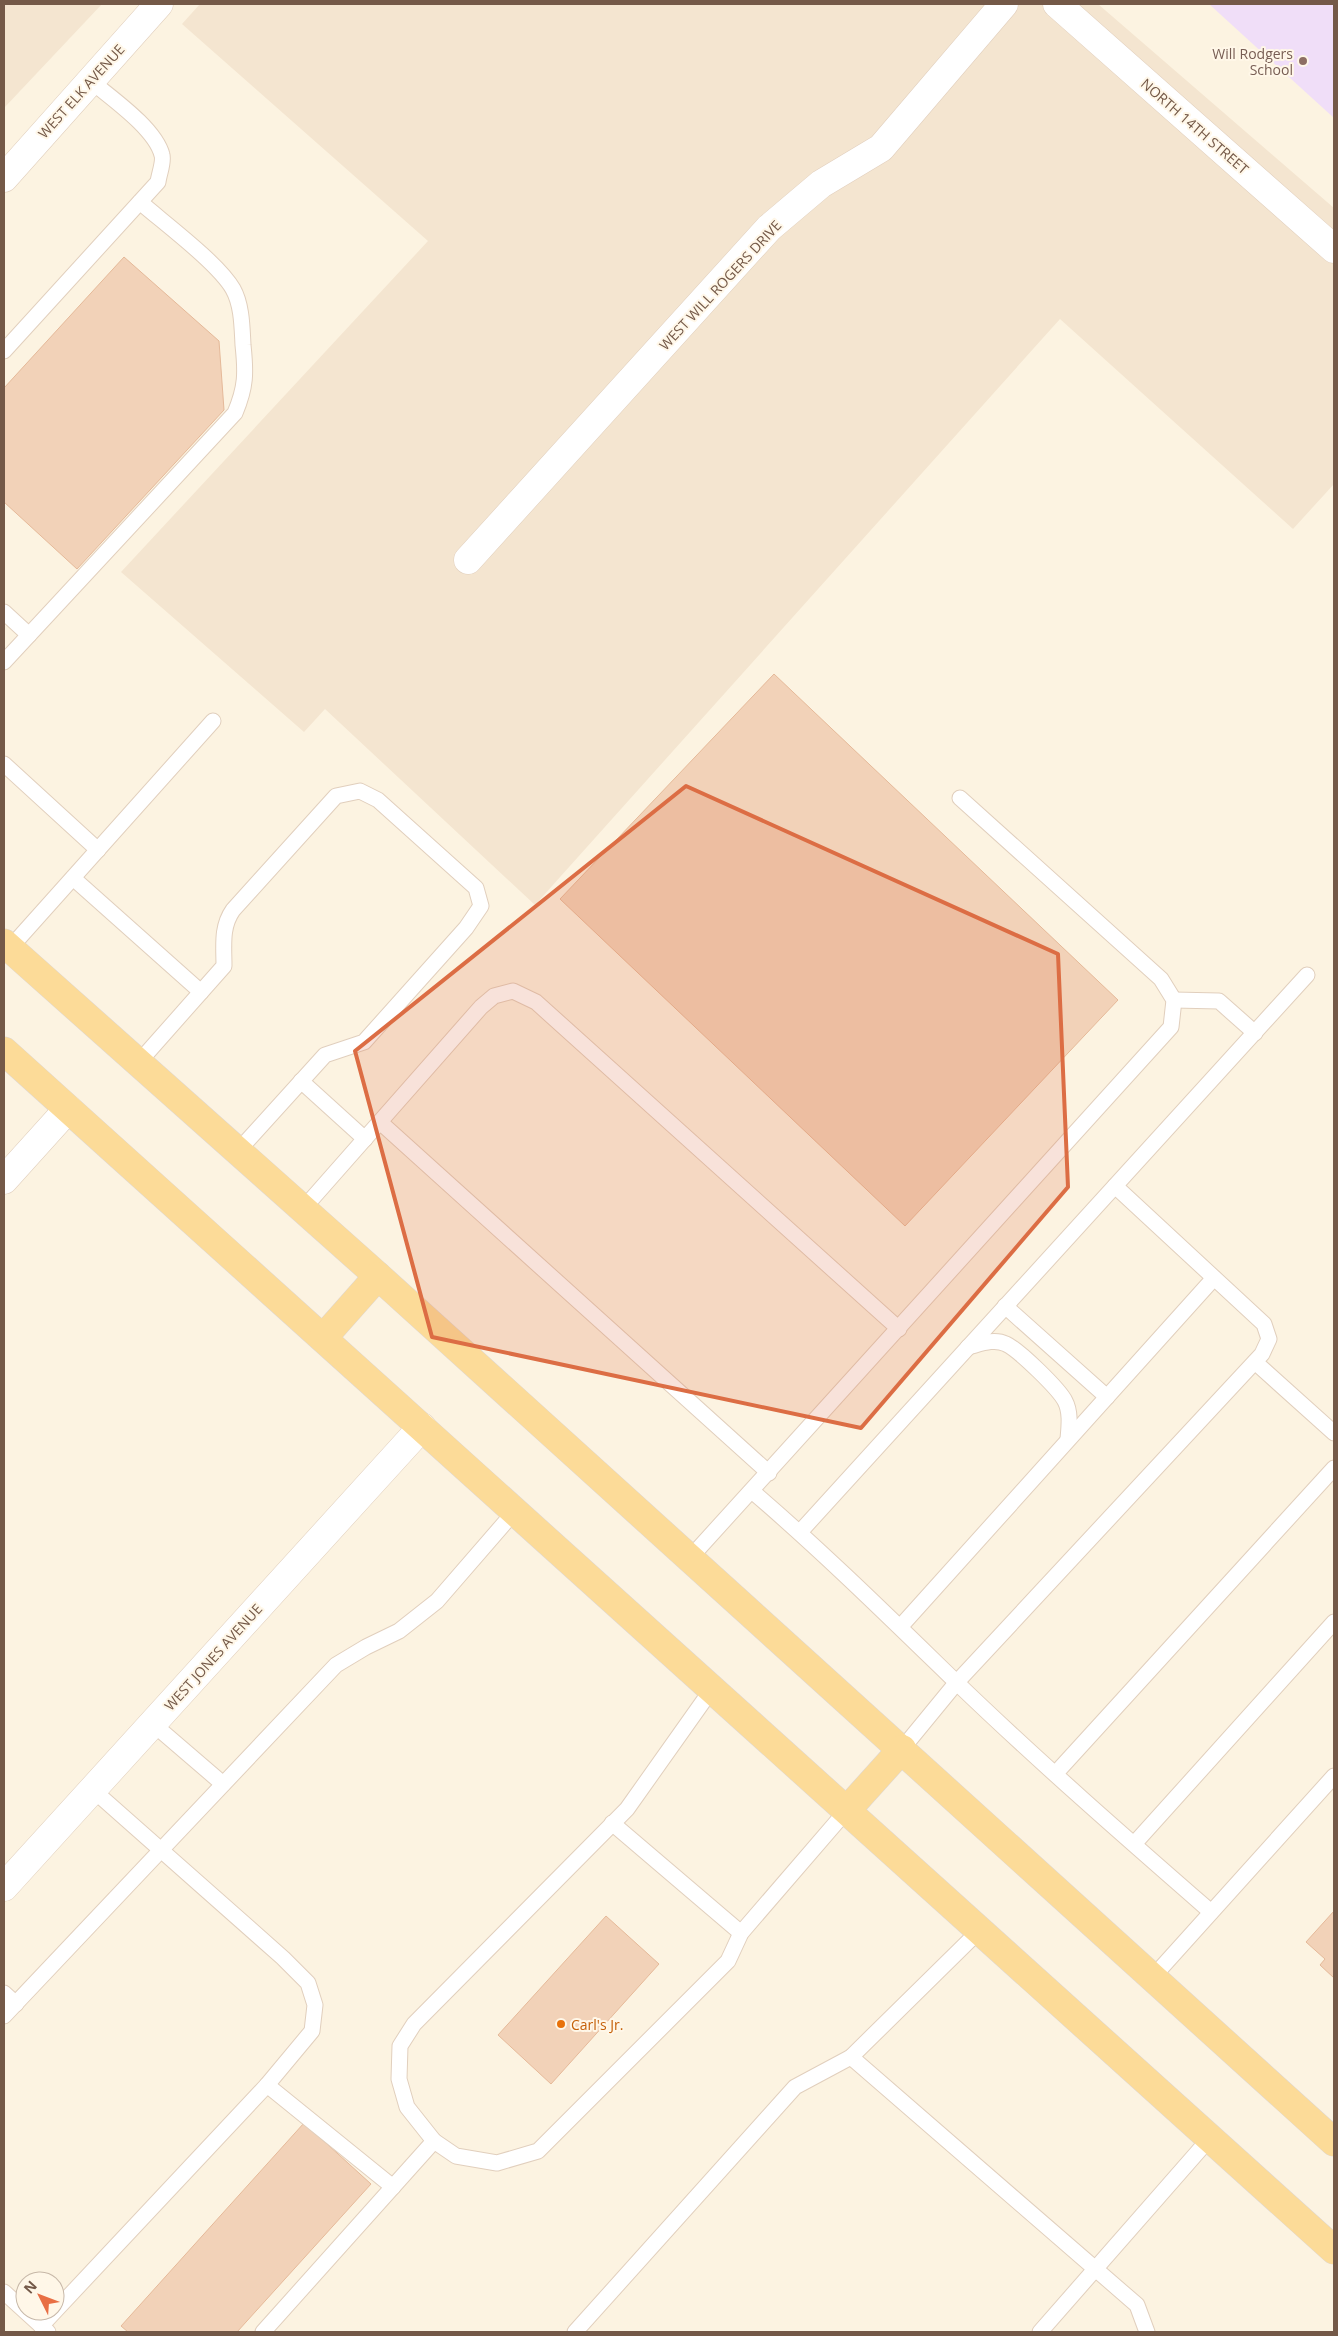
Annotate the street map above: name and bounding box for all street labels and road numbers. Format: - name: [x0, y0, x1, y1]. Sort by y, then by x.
- street label: WEST ELK AVENUE: [34, 40, 128, 142]
- street label: NORTH 14TH STREET: [1137, 74, 1253, 178]
- street label: WEST WILL ROGERS DRIVE: [655, 216, 785, 354]
- street label: WEST JONES AVENUE: [160, 1600, 266, 1714]

